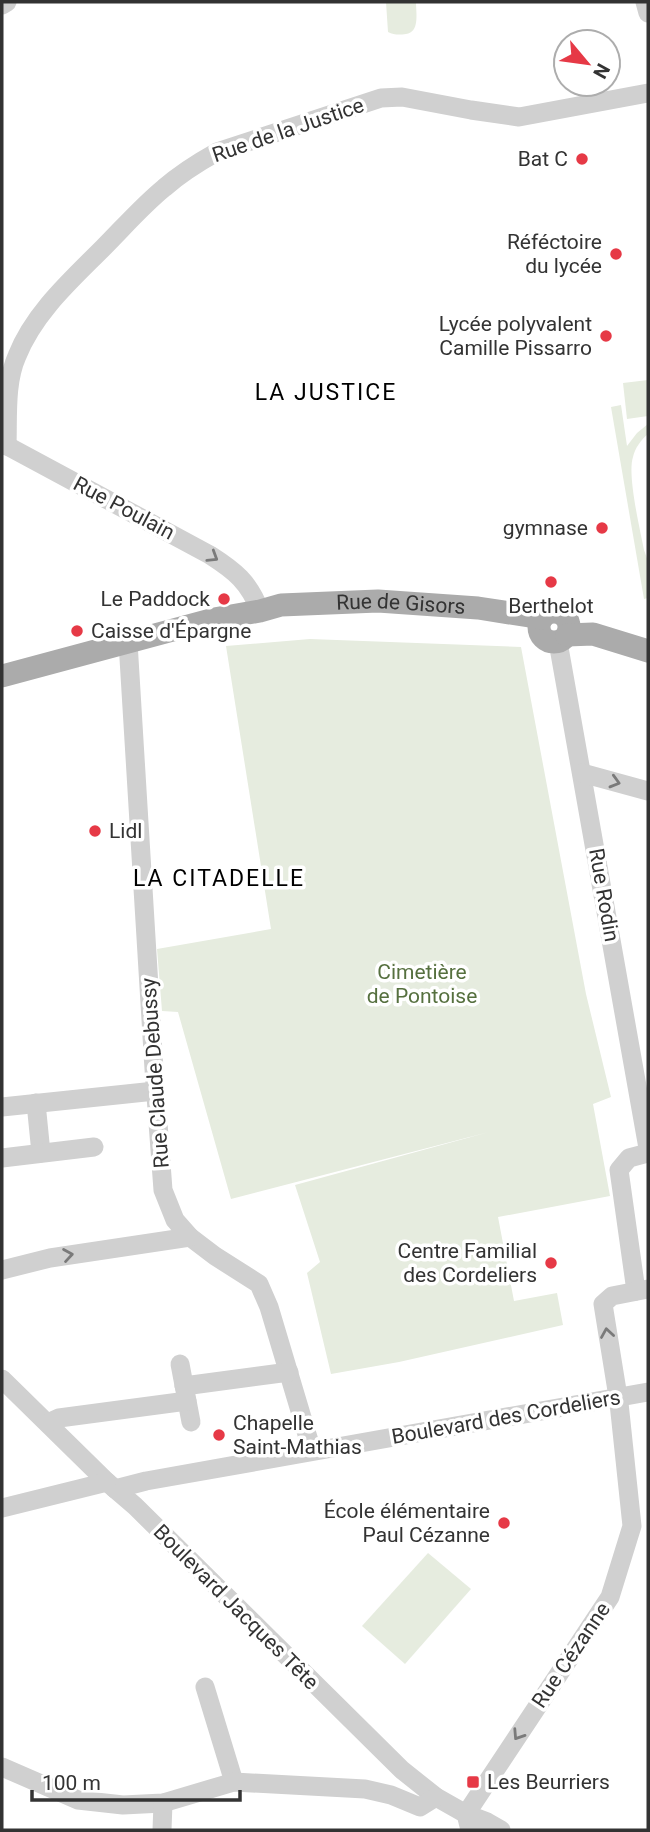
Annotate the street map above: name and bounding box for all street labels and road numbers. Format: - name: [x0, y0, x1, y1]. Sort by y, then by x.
- street label: Rue de la Justice: [209, 93, 367, 167]
- street label: Rue Poulain: [69, 471, 179, 545]
- street label: Rue de Gisors: [336, 589, 466, 619]
- street label: Rue Rodin: [584, 846, 624, 944]
- street label: Rue Claude Debussy: [136, 977, 174, 1169]
- street label: Boulevard des Cordeliers: [390, 1385, 622, 1449]
- street label: Boulevard Jacques Tête: [149, 1520, 323, 1694]
- street label: Rue Cézanne: [527, 1598, 615, 1712]

